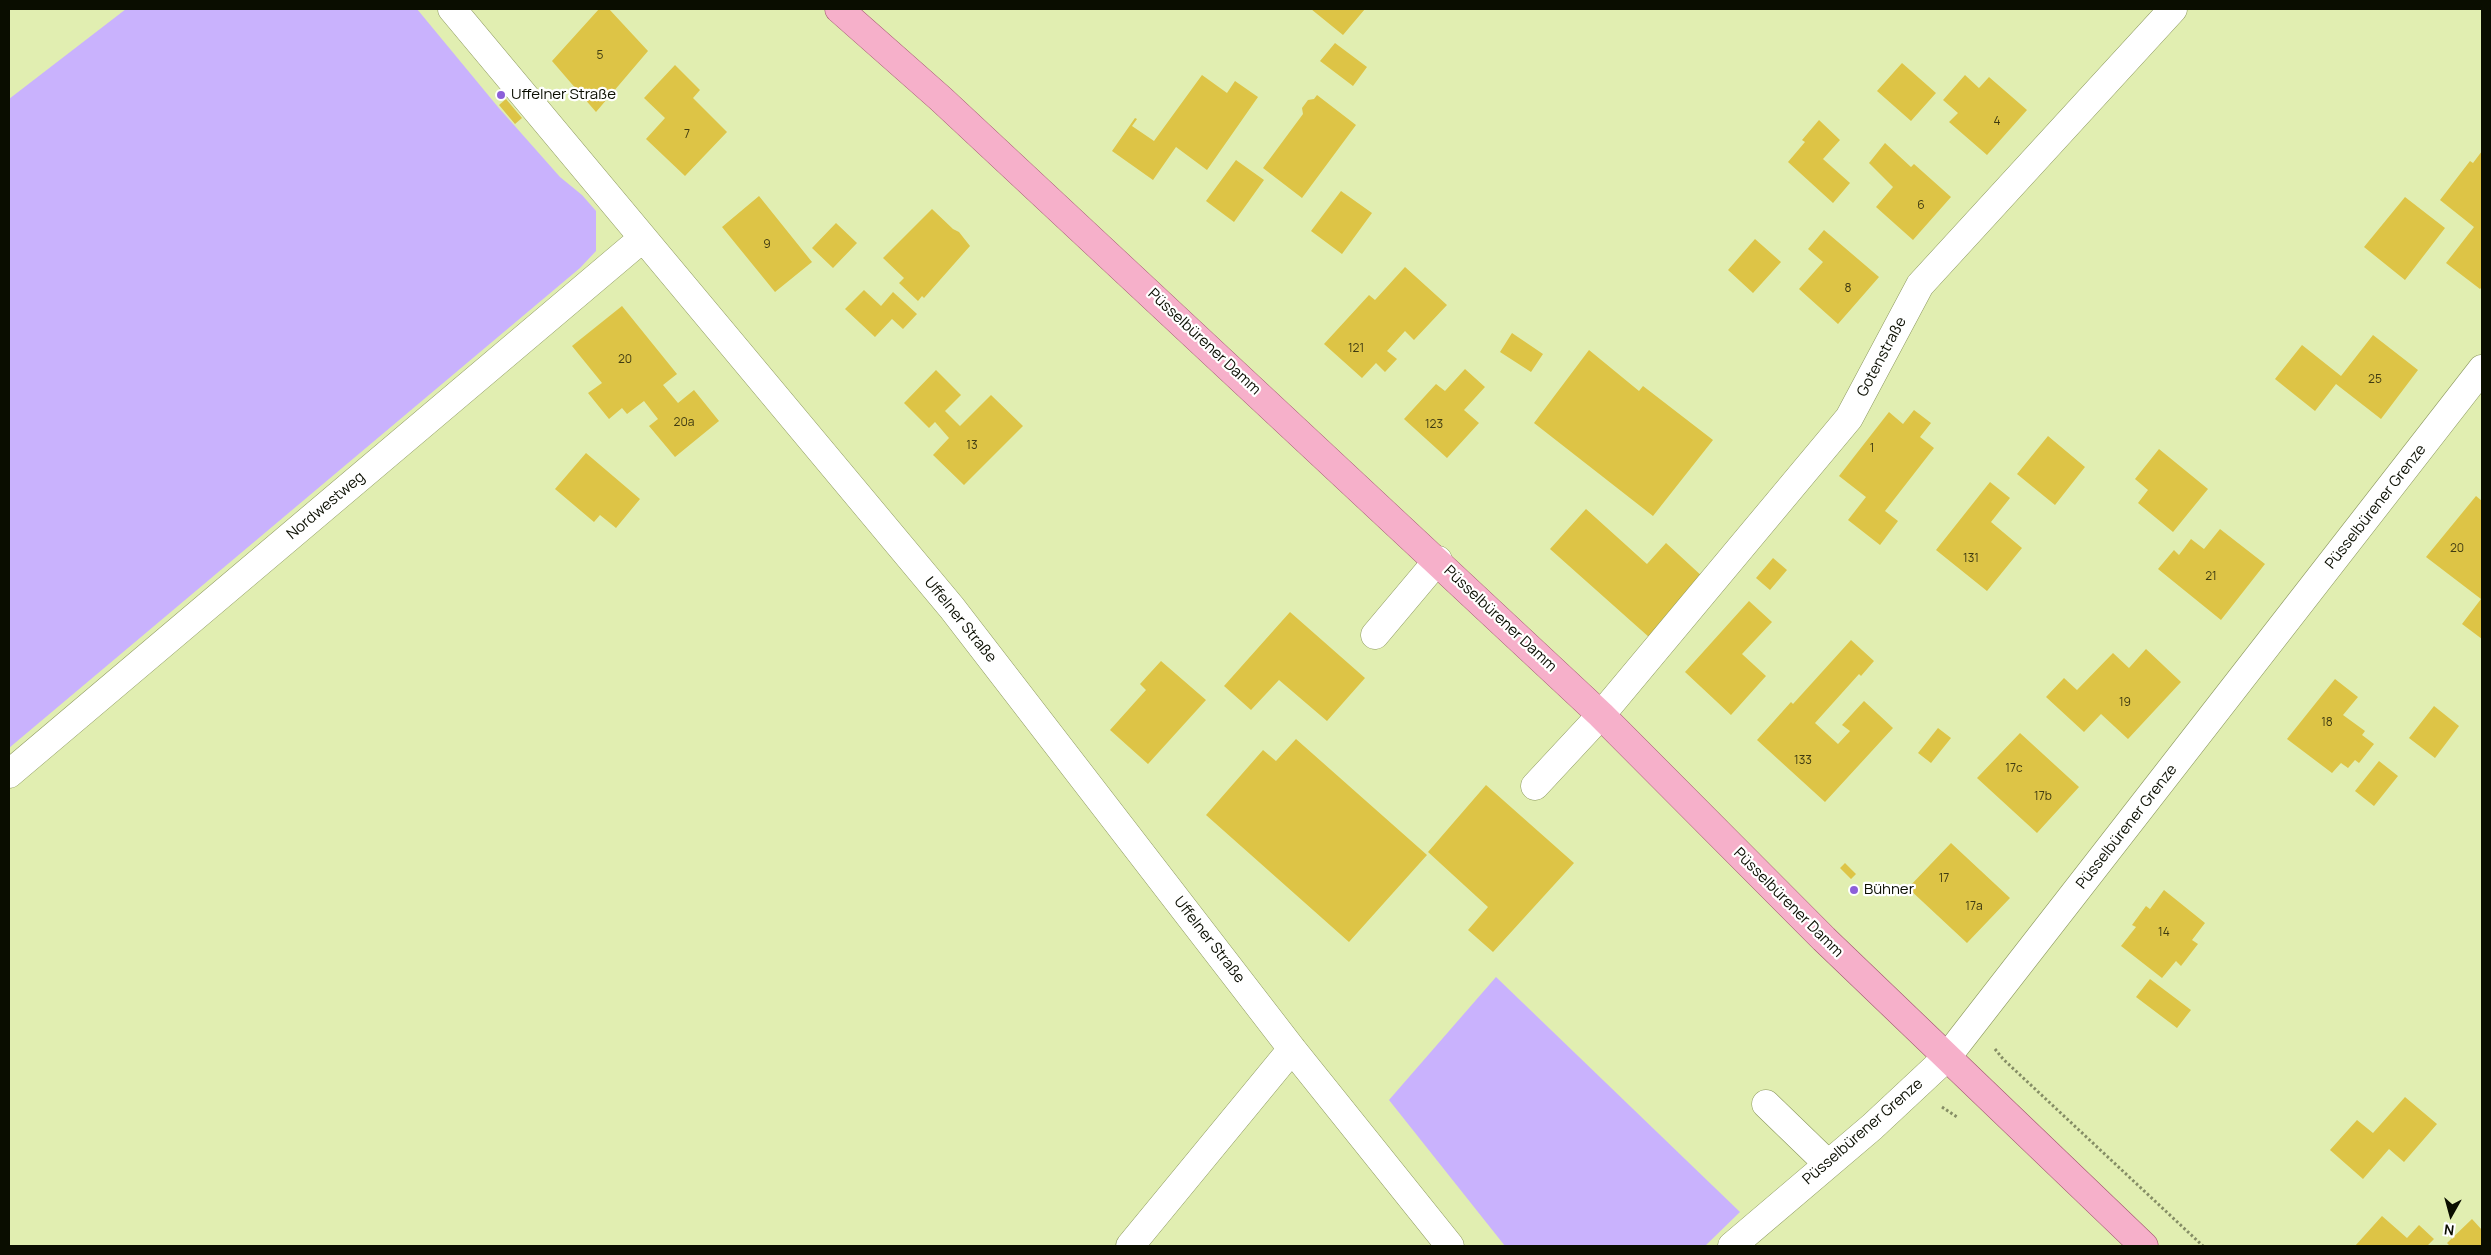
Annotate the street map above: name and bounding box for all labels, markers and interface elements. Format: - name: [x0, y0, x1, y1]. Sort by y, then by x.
- house number: 5: [597, 49, 603, 63]
- place label: Uffelner Straße: [511, 86, 616, 104]
- marker: Uffelner Straße: [495, 89, 507, 101]
- house number: 4: [1993, 115, 2001, 129]
- house number: 7: [684, 128, 690, 142]
- house number: 6: [1917, 199, 1925, 213]
- house number: 9: [763, 238, 771, 252]
- house number: 8: [1845, 282, 1851, 296]
- street label: Püsselbürener Damm: [1144, 285, 1264, 399]
- street label: Gotenstraße: [1853, 314, 1911, 400]
- house number: 121: [1348, 342, 1364, 356]
- house number: 20: [618, 353, 632, 367]
- house number: 25: [2368, 373, 2382, 387]
- house number: 20a: [674, 416, 694, 430]
- house number: 123: [1425, 418, 1443, 432]
- house number: 13: [966, 439, 978, 453]
- street label: Püsselbürener Grenze: [2322, 441, 2430, 573]
- house number: 1: [1870, 442, 1874, 456]
- street label: Nordwestweg: [283, 468, 369, 544]
- house number: 20: [2450, 542, 2464, 556]
- house number: 131: [1963, 552, 1979, 566]
- street label: Püsselbürener Damm: [1440, 562, 1560, 676]
- house number: 21: [2205, 570, 2217, 584]
- street label: Uffelner Straße: [920, 574, 1000, 666]
- house number: 19: [2119, 696, 2131, 710]
- house number: 18: [2321, 716, 2333, 730]
- house number: 133: [1794, 754, 1812, 768]
- street label: Püsselbürener Grenze: [2073, 761, 2181, 893]
- house number: 17c: [2005, 762, 2023, 776]
- house number: 17b: [2034, 790, 2052, 804]
- street label: Püsselbürener Damm: [1730, 845, 1846, 961]
- house number: 17: [1939, 872, 1949, 886]
- place label: Bühner: [1864, 881, 1914, 899]
- marker: Bühner: [1848, 884, 1860, 896]
- street label: Uffelner Straße: [1170, 893, 1248, 987]
- house number: 17a: [1965, 900, 1983, 914]
- house number: 14: [2158, 926, 2170, 940]
- street label: Püsselbürener Grenze: [1799, 1075, 1927, 1189]
- north arrow: [2426, 1190, 2476, 1240]
- text: N: [2443, 1220, 2455, 1240]

